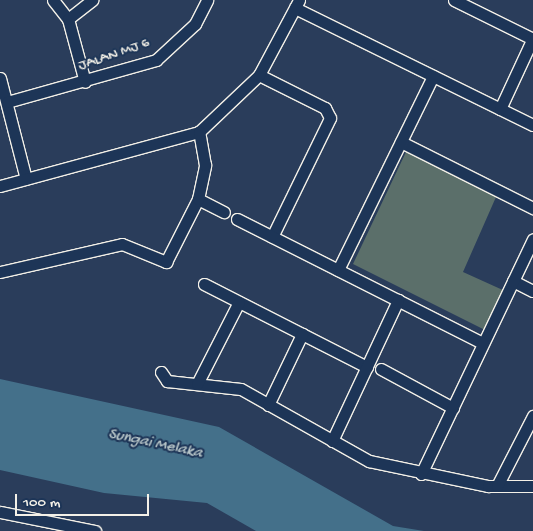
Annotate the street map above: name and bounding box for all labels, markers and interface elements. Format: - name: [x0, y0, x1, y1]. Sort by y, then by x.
- street label: JALAN MJ 6: [76, 34, 152, 76]
- water label: Sungai Melaka: [106, 426, 204, 464]
- scale bar: [18, 484, 151, 516]
- text: 100 m: [23, 494, 60, 512]

